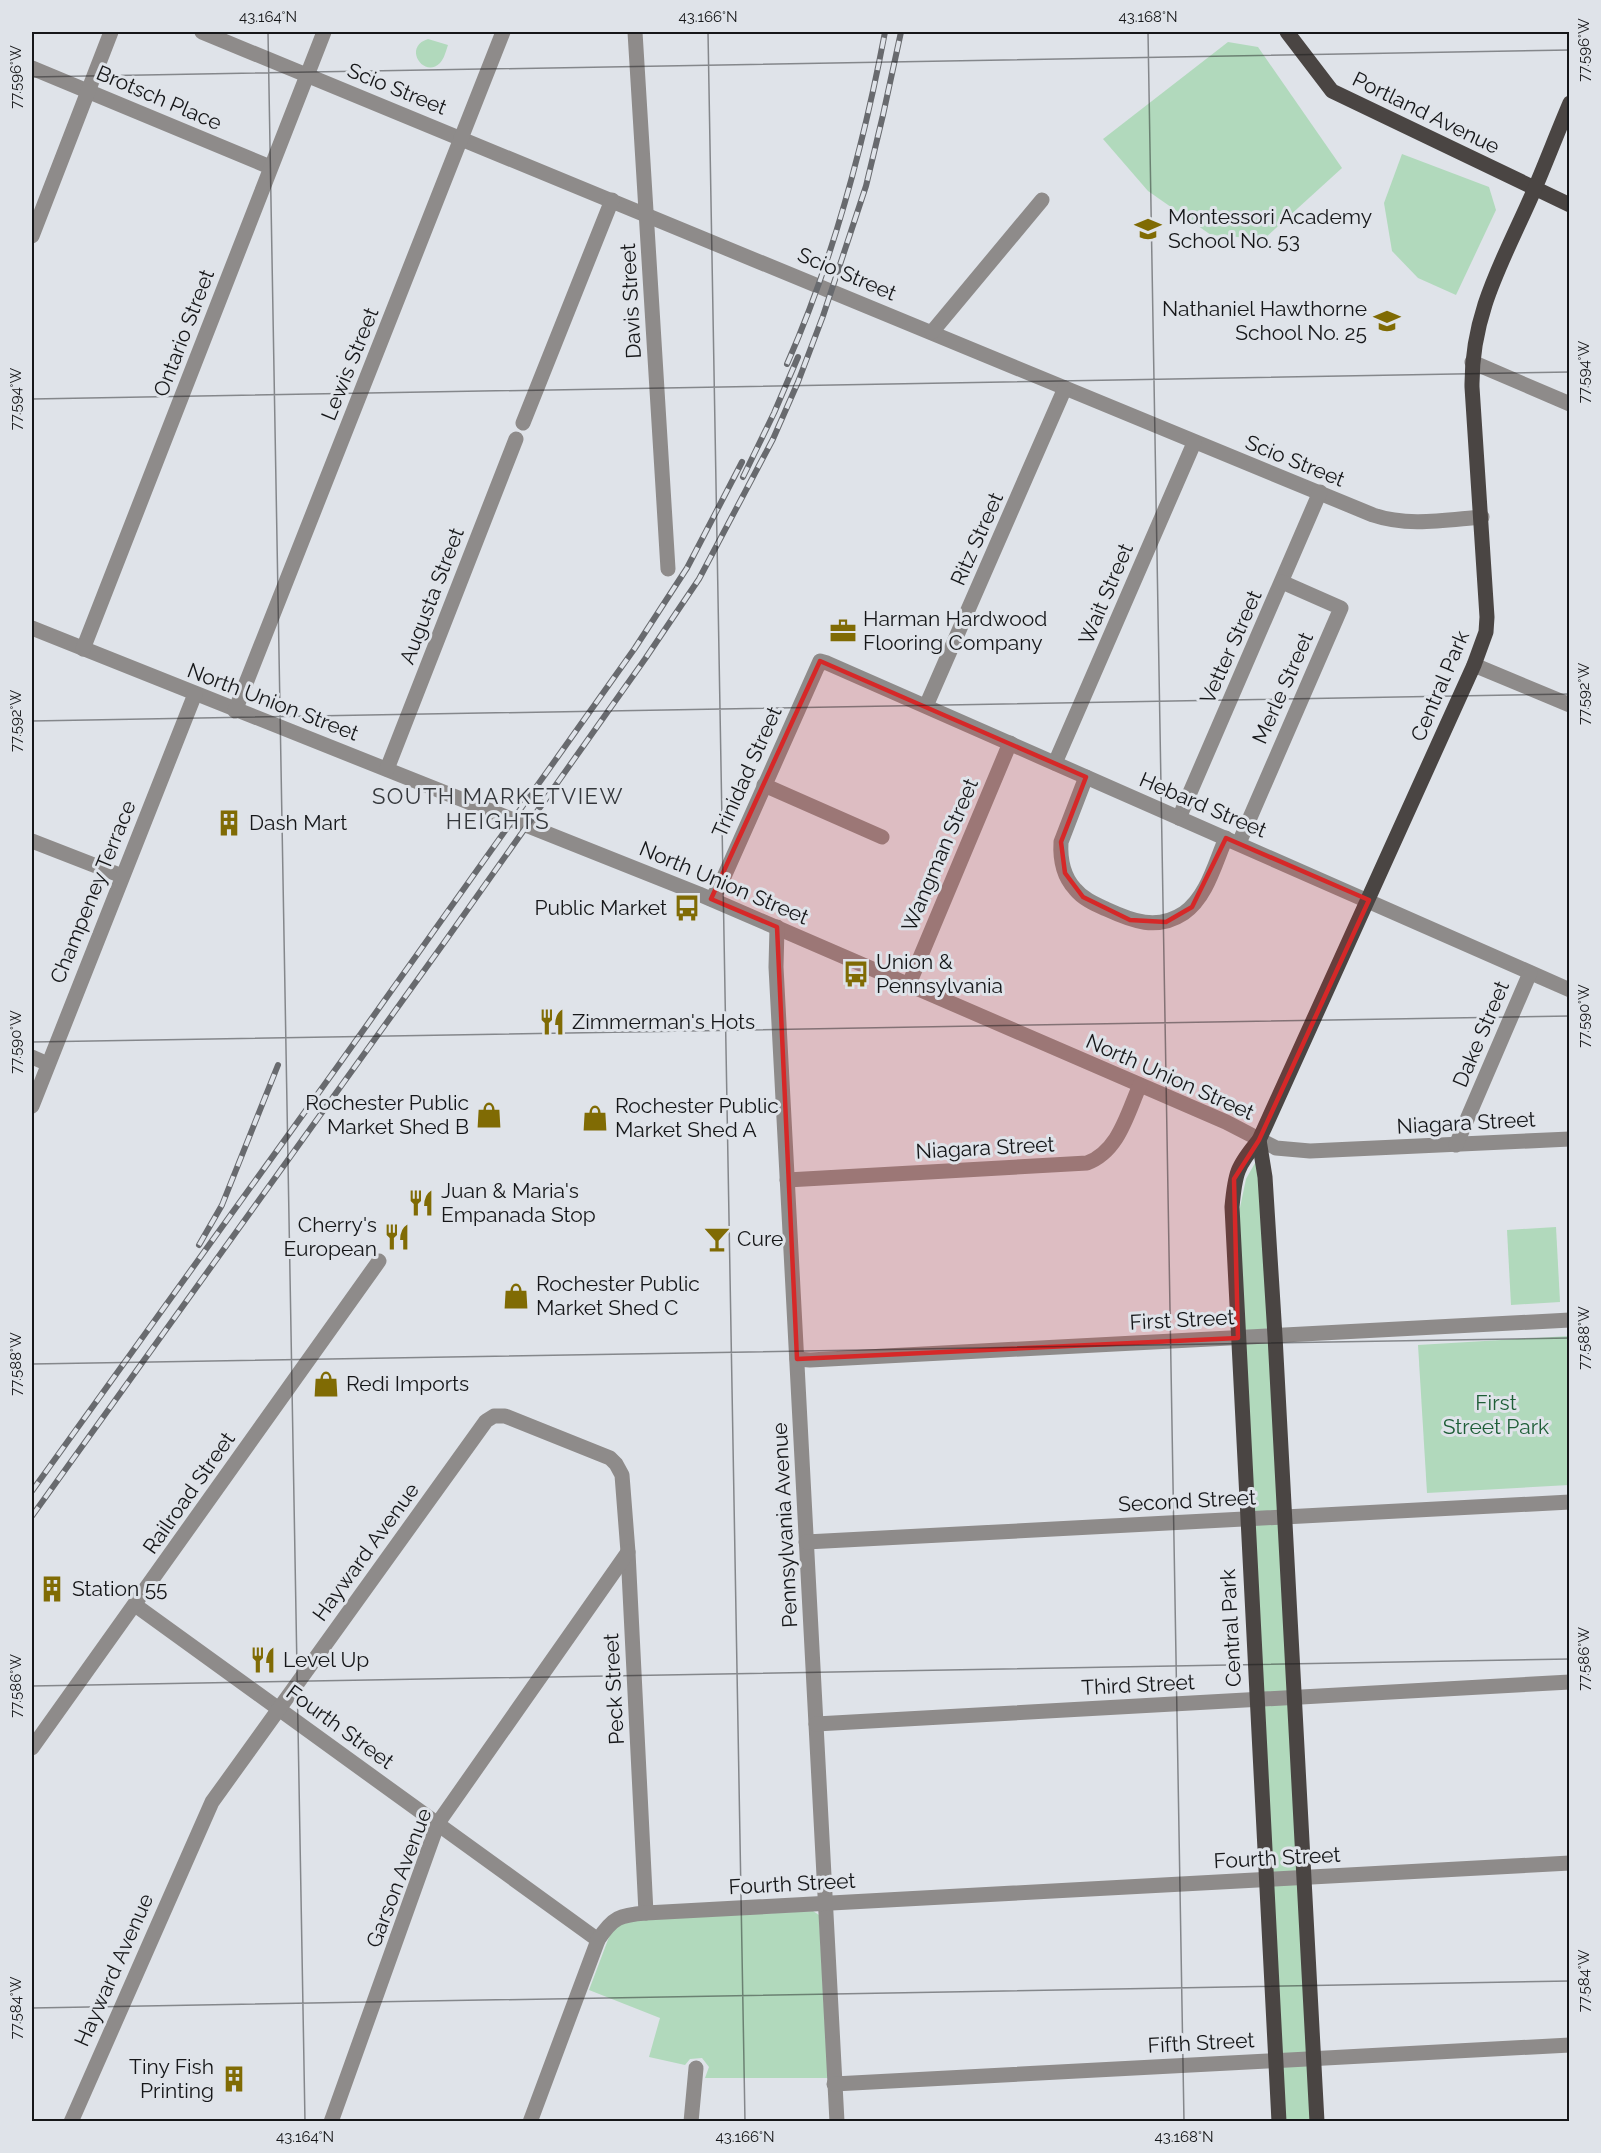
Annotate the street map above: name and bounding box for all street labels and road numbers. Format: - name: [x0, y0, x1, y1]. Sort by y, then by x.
- street label: Scio Street: [344, 57, 451, 120]
- street label: Brotsch Place: [93, 60, 226, 135]
- street label: Portland Avenue: [1349, 66, 1504, 159]
- street label: Scio Street: [794, 242, 900, 306]
- street label: Davis Street: [615, 243, 646, 359]
- street label: Ontario Street: [148, 266, 219, 400]
- street label: Lewis Street: [316, 304, 383, 424]
- street label: Scio Street: [1242, 429, 1349, 492]
- street label: Ritz Street: [945, 488, 1008, 589]
- street label: Augusta Street: [394, 524, 469, 668]
- street label: Wait Street: [1073, 539, 1138, 648]
- street label: Vetter Street: [1194, 586, 1267, 708]
- street label: Central Park: [1405, 627, 1474, 745]
- street label: Merle Street: [1247, 628, 1318, 747]
- street label: North Union Street: [184, 657, 362, 746]
- street label: Trinidad Street: [706, 702, 787, 841]
- street label: Hebard Street: [1136, 767, 1271, 843]
- street label: Wangman Street: [896, 774, 983, 935]
- street label: Champeney Terrace: [44, 797, 141, 987]
- street label: North Union Street: [636, 836, 813, 929]
- street label: Dake Street: [1447, 977, 1514, 1091]
- street label: North Union Street: [1082, 1028, 1258, 1125]
- street label: Niagara Street: [1396, 1106, 1536, 1139]
- street label: Niagara Street: [915, 1131, 1055, 1164]
- street label: First Street: [1129, 1304, 1235, 1335]
- street label: Pennsylvania Avenue: [767, 1422, 802, 1628]
- street label: Railroad Street: [137, 1427, 240, 1558]
- street label: Hayward Avenue: [307, 1478, 424, 1626]
- street label: Second Street: [1117, 1484, 1256, 1517]
- street label: Central Park: [1215, 1568, 1246, 1688]
- street label: Peck Street: [598, 1633, 629, 1745]
- street label: Third Street: [1081, 1669, 1195, 1700]
- street label: Fourth Street: [282, 1679, 399, 1774]
- street label: Garson Avenue: [360, 1805, 437, 1951]
- street label: Fourth Street: [1213, 1842, 1341, 1873]
- street label: Fourth Street: [728, 1868, 856, 1899]
- street label: Hayward Avenue: [69, 1889, 158, 2050]
- street label: Fifth Street: [1147, 2027, 1255, 2058]

